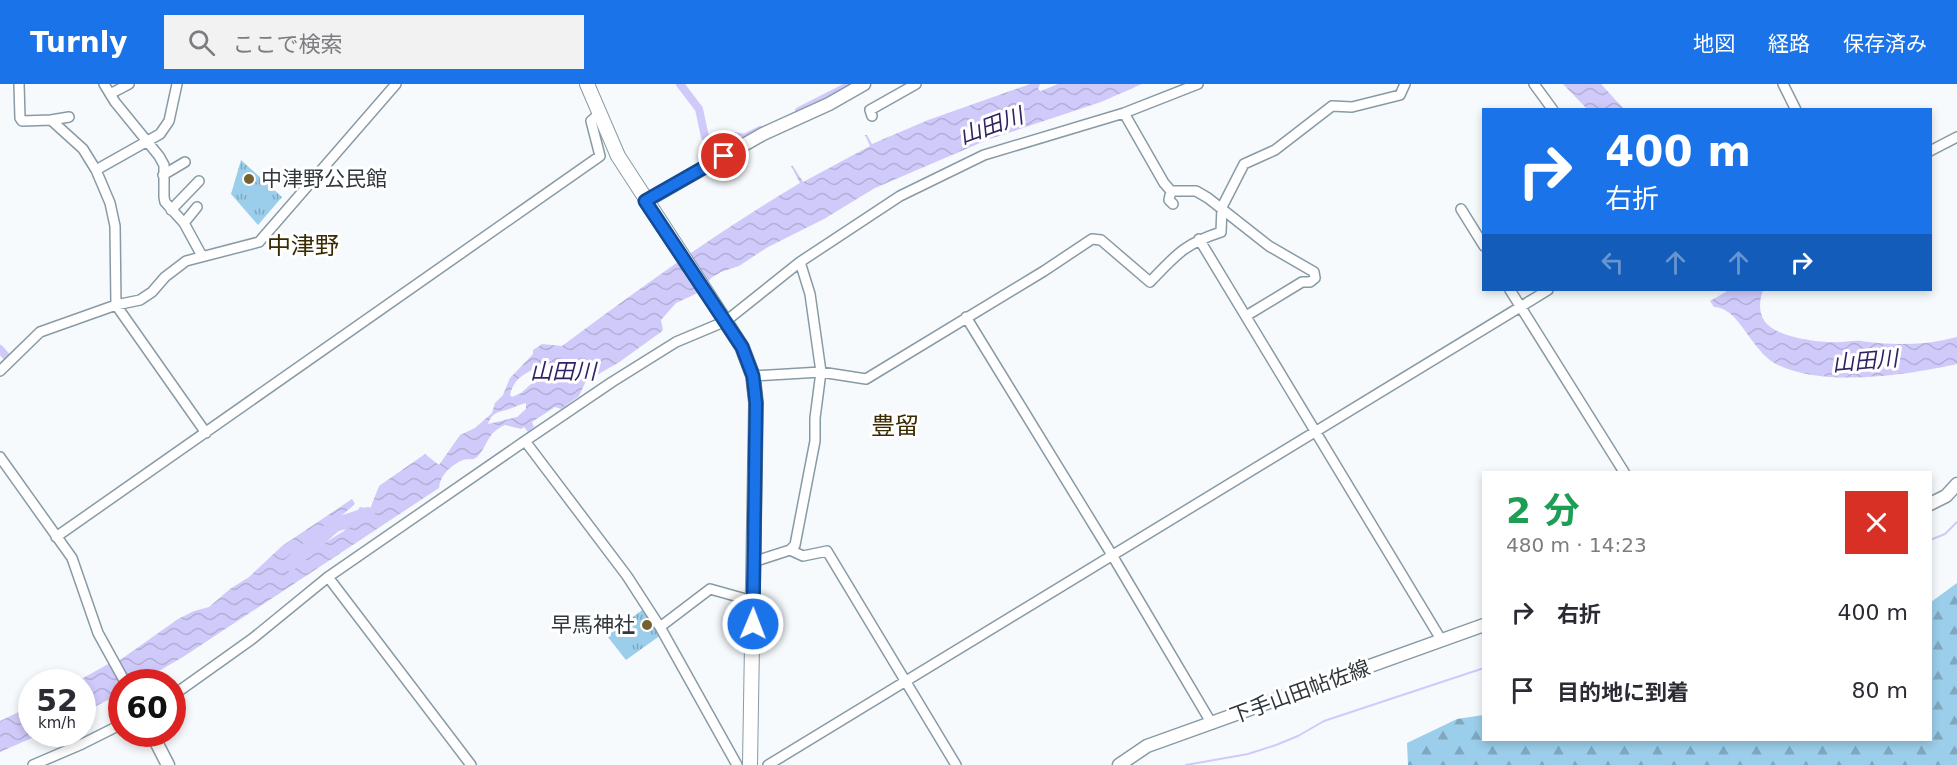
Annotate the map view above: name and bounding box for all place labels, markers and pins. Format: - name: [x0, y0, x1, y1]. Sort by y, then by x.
- pin: [698, 130, 749, 181]
- place label: 中津野公民館: [261, 167, 387, 191]
- marker: 中津野公民館: [242, 172, 256, 186]
- place label: 早馬神社: [551, 613, 635, 637]
- marker: 早馬神社: [640, 618, 654, 632]

